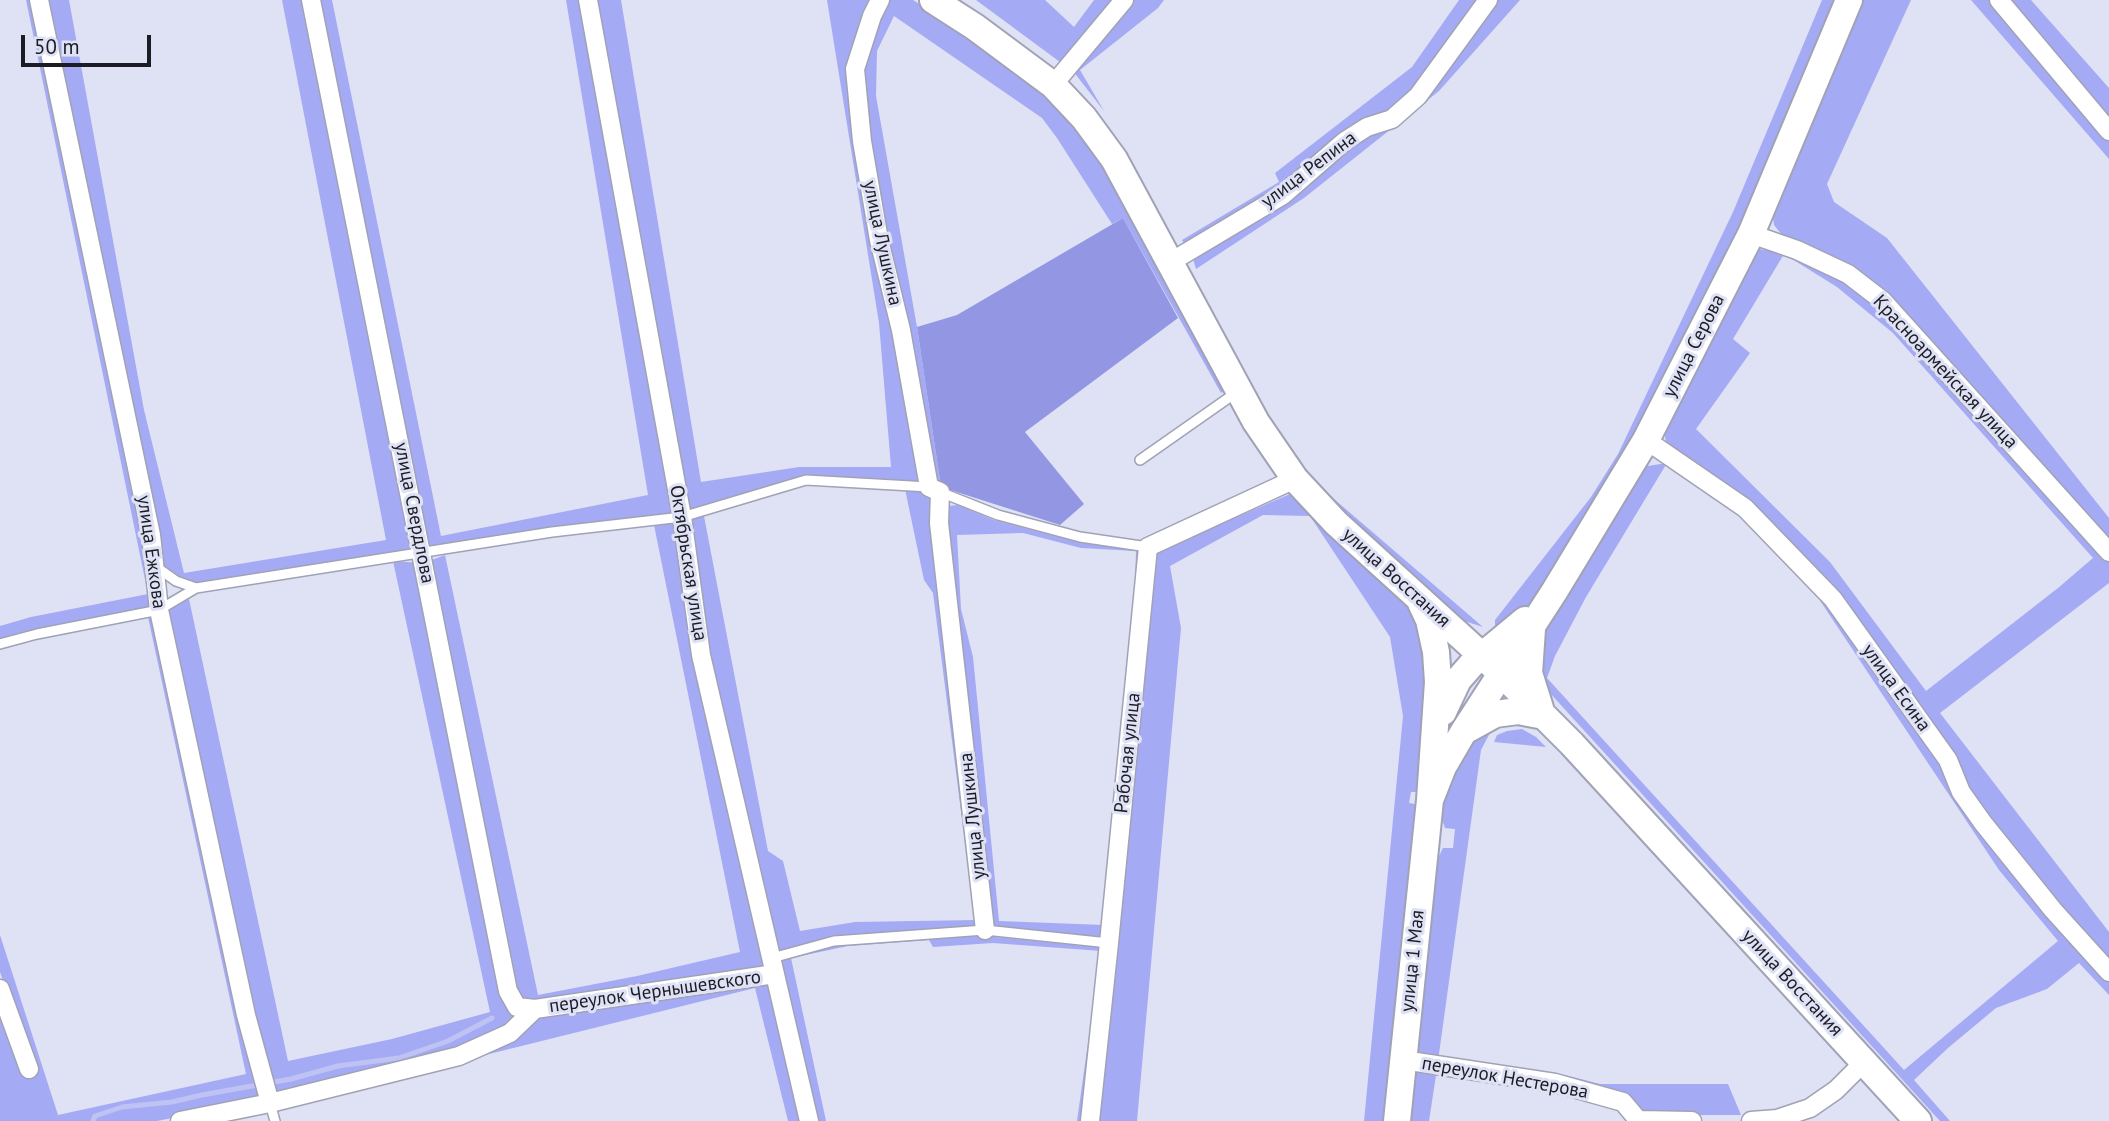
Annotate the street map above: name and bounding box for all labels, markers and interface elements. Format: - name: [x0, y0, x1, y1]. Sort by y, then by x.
- scale bar: [24, 21, 154, 65]
- text: 50 m: [34, 33, 80, 60]
- street label: улица Репина: [1257, 127, 1361, 213]
- street label: улица Лушкина: [858, 178, 906, 308]
- street label: Красноармейская улица: [1868, 290, 2022, 454]
- street label: улица Серова: [1658, 291, 1730, 401]
- street label: улица Свердлова: [389, 441, 439, 585]
- street label: Октябрьская улица: [664, 484, 712, 642]
- street label: улица Ежкова: [132, 494, 170, 610]
- street label: улица Восстания: [1337, 523, 1455, 633]
- street label: улица Есина: [1857, 640, 1935, 736]
- street label: Рабочая улица: [1110, 692, 1146, 814]
- street label: улица Лушкина: [955, 752, 991, 880]
- street label: улица 1 Мая: [1396, 909, 1430, 1013]
- street label: улица Восстания: [1737, 925, 1847, 1041]
- street label: переулок Чернышевского: [548, 966, 762, 1018]
- street label: переулок Нестерова: [1420, 1052, 1590, 1104]

